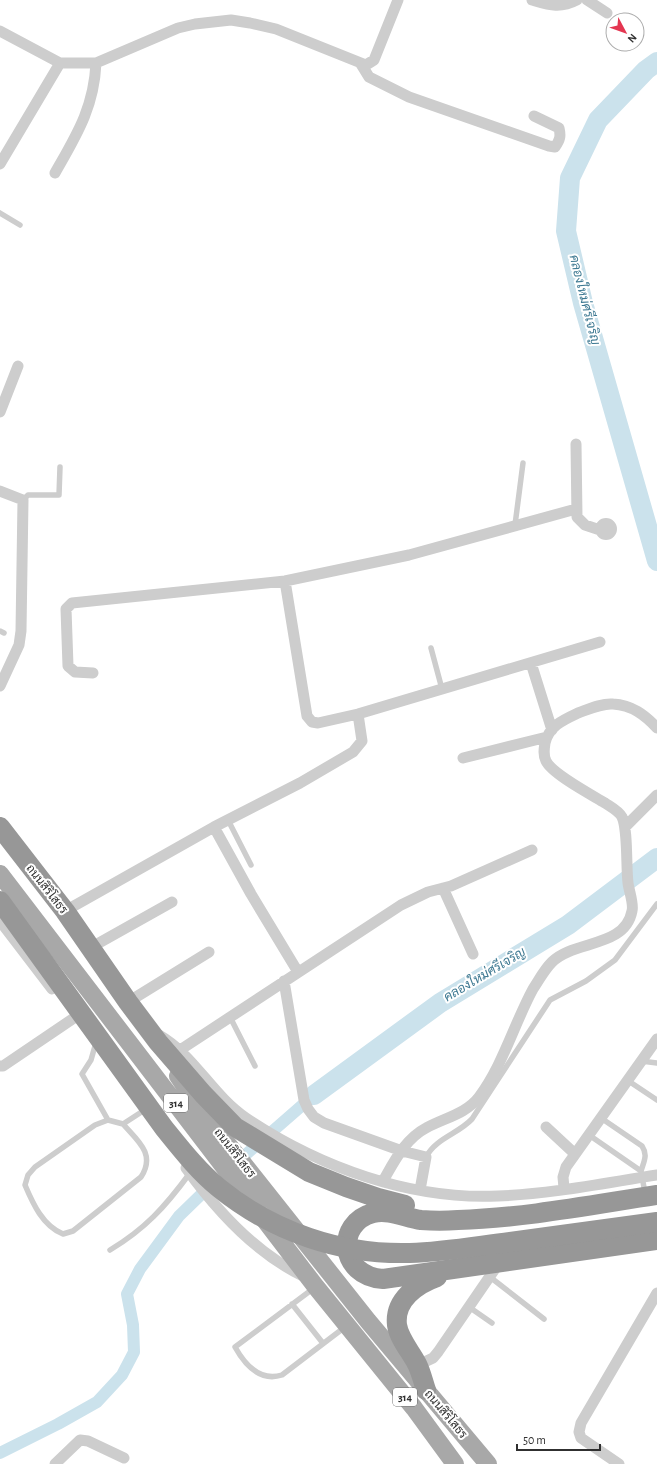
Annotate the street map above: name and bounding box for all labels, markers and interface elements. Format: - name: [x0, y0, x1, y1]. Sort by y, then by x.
- north arrow: [605, 12, 645, 52]
- text: N: [626, 32, 639, 45]
- water label: คลองใหม่ศรีเจริญ: [566, 253, 605, 347]
- street label: ถนนสิริโสธร: [24, 861, 72, 916]
- water label: คลองใหม่ศรีเจริญ: [440, 942, 529, 1005]
- road number: 314: [164, 1094, 188, 1112]
- street label: ถนนสิริโสธร: [212, 1125, 260, 1180]
- street label: ถนนสิริโสธร: [422, 1386, 471, 1441]
- road number: 314: [393, 1388, 417, 1406]
- scale bar: [517, 1426, 600, 1452]
- text: 50 m: [523, 1434, 546, 1446]

